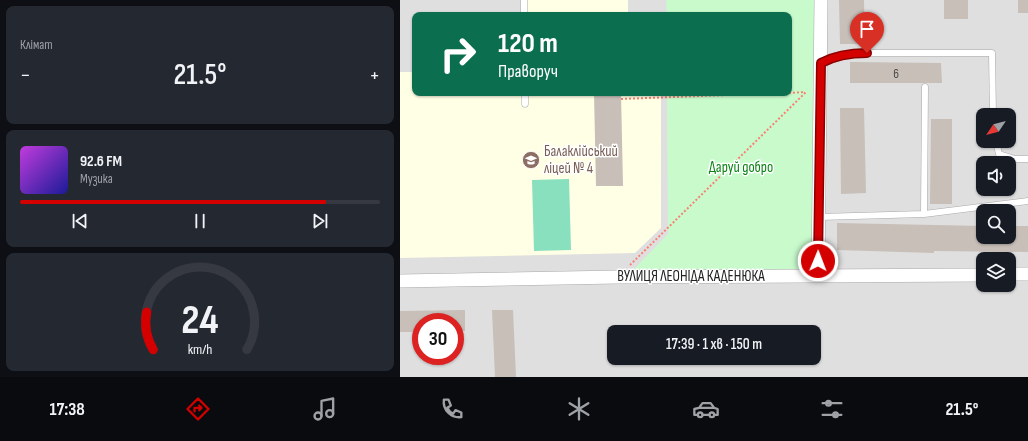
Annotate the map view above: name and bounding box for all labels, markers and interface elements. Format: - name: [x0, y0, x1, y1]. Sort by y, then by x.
- pin: [850, 12, 884, 53]
- icon: arrive: [856, 18, 878, 40]
- text: 120 m: [498, 27, 558, 60]
- icon: right: [432, 28, 484, 80]
- text: Клімат: [20, 37, 53, 53]
- text: 21.5°: [173, 57, 227, 93]
- text: Праворуч: [498, 61, 558, 82]
- text: −: [20, 62, 31, 89]
- text: +: [369, 62, 380, 89]
- house number: 6: [893, 66, 899, 82]
- north arrow: [976, 108, 1016, 148]
- map controls: [976, 108, 1016, 292]
- place label: Балаклійський ліцей № 4: [544, 142, 618, 178]
- school or university icon: Балаклійський ліцей № 4: [521, 150, 541, 170]
- text: 92.6 FM: [80, 152, 122, 171]
- button: sound: [976, 156, 1016, 196]
- park label: Даруй добро: [709, 158, 773, 177]
- text: Музика: [80, 171, 113, 187]
- button: search: [976, 204, 1016, 244]
- icon: previous: [69, 210, 91, 232]
- icon: pause: [189, 210, 211, 232]
- icon: next: [309, 210, 331, 232]
- position arrow: [797, 240, 839, 282]
- button: layers: [976, 252, 1016, 292]
- street label: ВУЛИЦЯ ЛЕОНІДА КАДЕНЮКА: [617, 267, 765, 286]
- text: 24: [181, 296, 219, 345]
- speed limit sign: 30: [412, 313, 464, 365]
- text: 17:39 · 1 хв · 150 m: [666, 335, 762, 354]
- text: km/h: [188, 341, 212, 358]
- icon: directions: [184, 395, 212, 423]
- icon: music: [311, 395, 339, 423]
- icon: phone: [438, 395, 466, 423]
- icon: climate: [565, 395, 593, 423]
- icon: car: [692, 395, 720, 423]
- icon: filters: [818, 395, 846, 423]
- text: 17:38: [49, 399, 85, 420]
- text: 21.5°: [945, 399, 978, 420]

